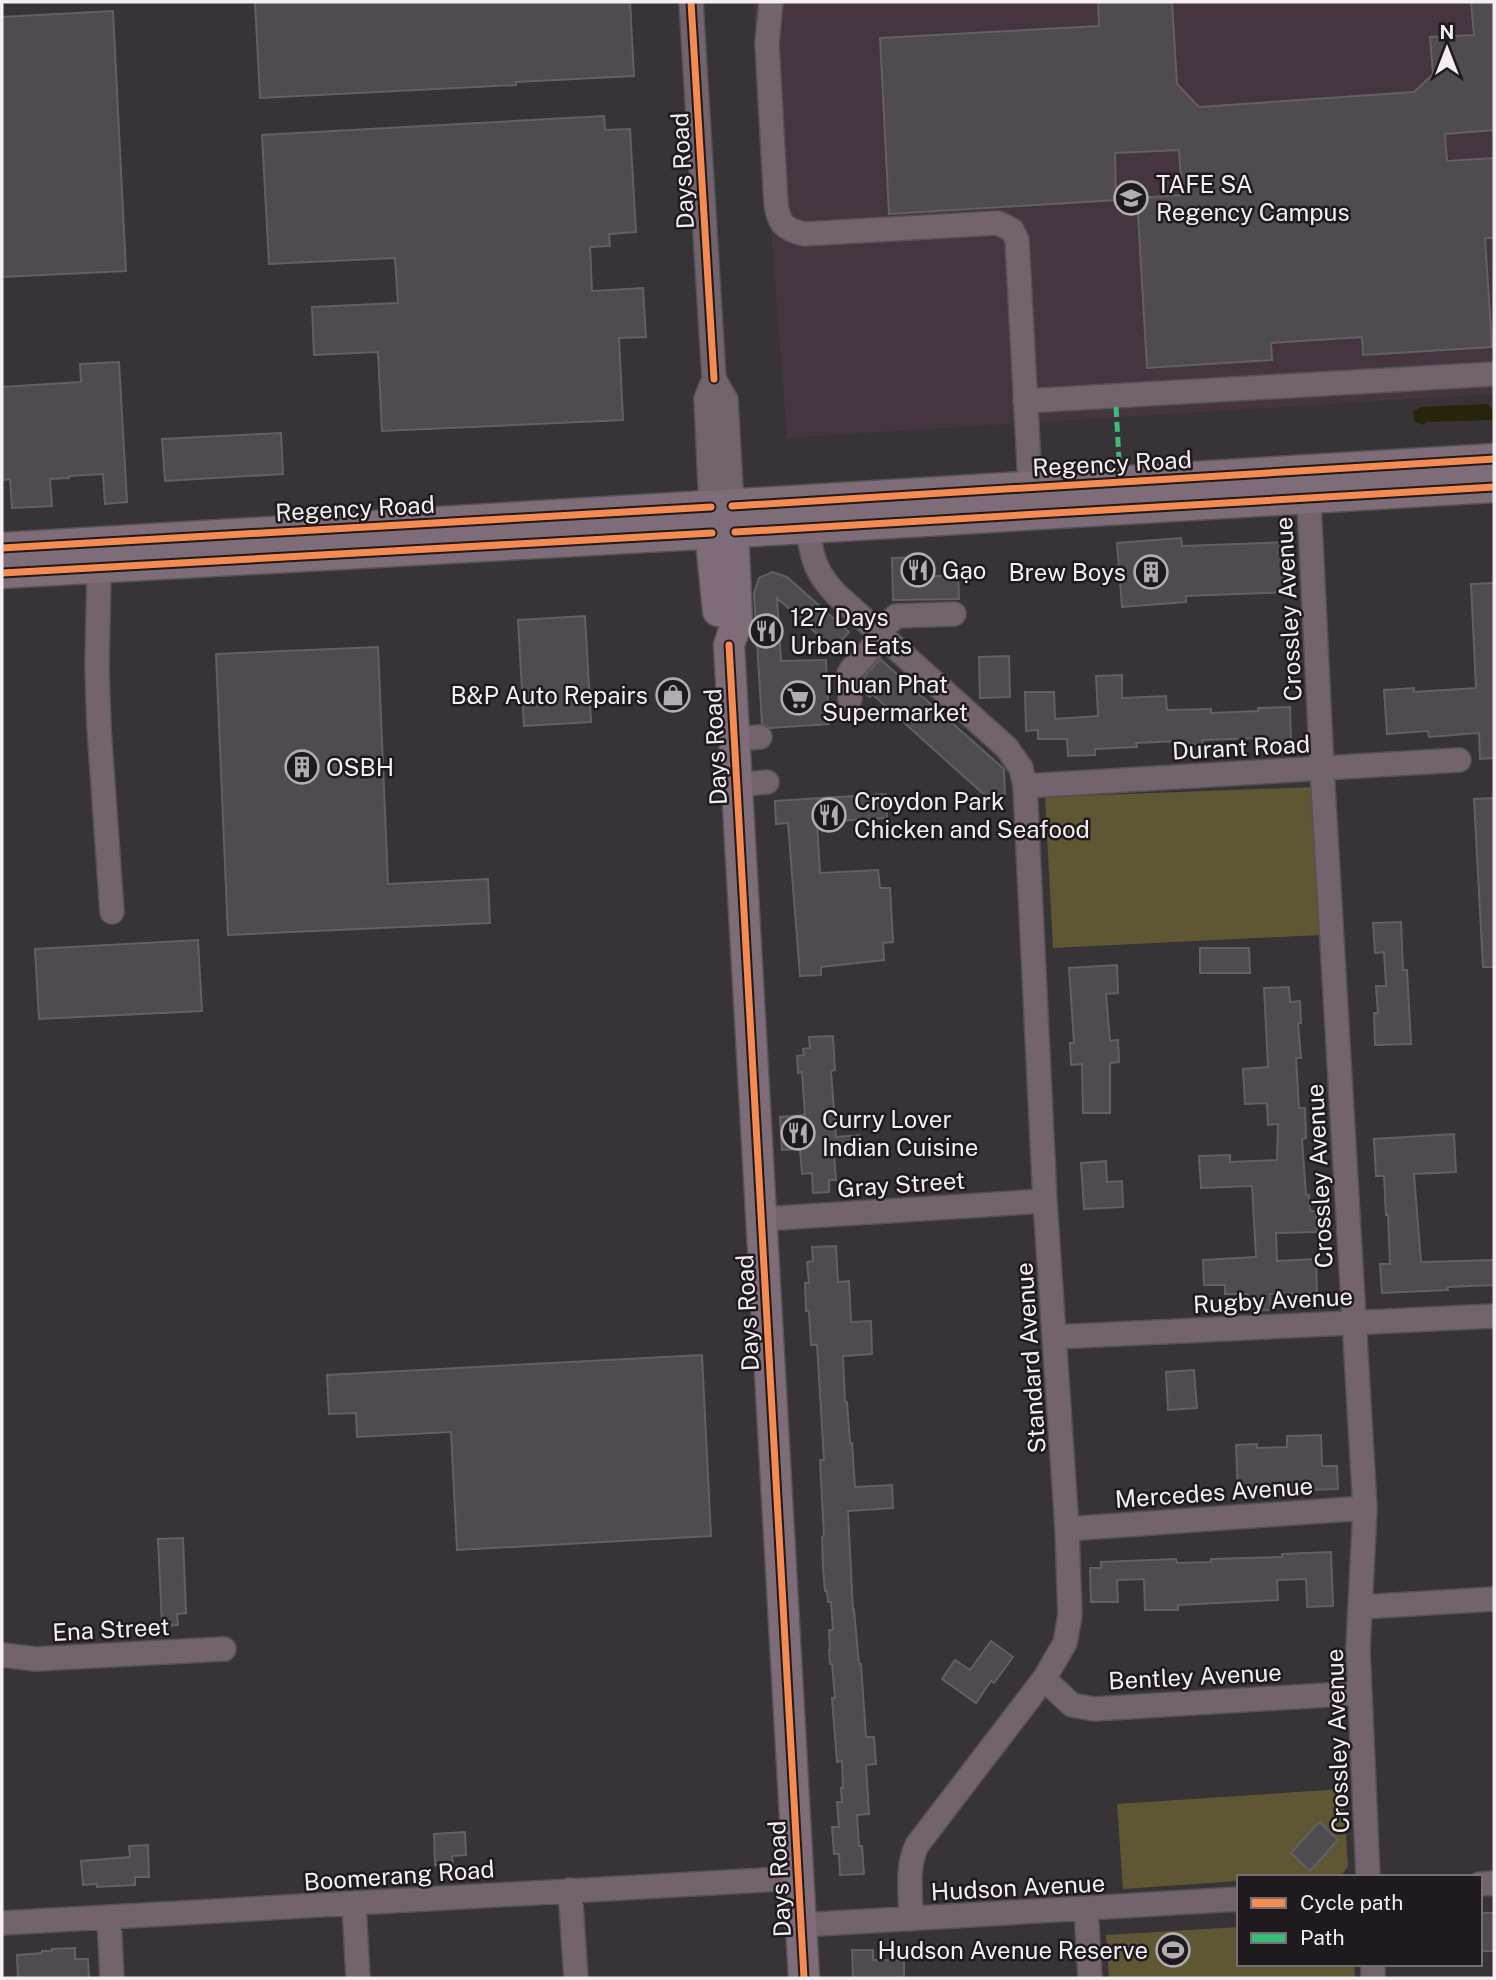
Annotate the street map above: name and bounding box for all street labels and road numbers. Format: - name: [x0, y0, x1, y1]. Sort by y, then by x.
- street label: Days Road: [665, 112, 699, 230]
- street label: Regency Road: [1032, 445, 1192, 481]
- street label: Regency Road: [275, 490, 435, 526]
- street label: Crossley Avenue: [1269, 516, 1307, 702]
- street label: Days Road: [698, 688, 732, 806]
- street label: Durant Road: [1171, 729, 1311, 765]
- street label: Crossley Avenue: [1300, 1083, 1338, 1269]
- street label: Gray Street: [836, 1166, 966, 1202]
- street label: Days Road: [730, 1254, 764, 1372]
- street label: Standard Avenue: [1009, 1262, 1051, 1454]
- street label: Rugby Avenue: [1192, 1282, 1354, 1318]
- street label: Mercedes Avenue: [1114, 1471, 1314, 1513]
- street label: Ena Street: [52, 1612, 170, 1646]
- street label: Crossley Avenue: [1320, 1648, 1354, 1834]
- street label: Bentley Avenue: [1108, 1657, 1282, 1695]
- street label: Days Road: [762, 1820, 796, 1938]
- street label: Boomerang Road: [303, 1854, 495, 1896]
- street label: Hudson Avenue: [930, 1868, 1106, 1906]

